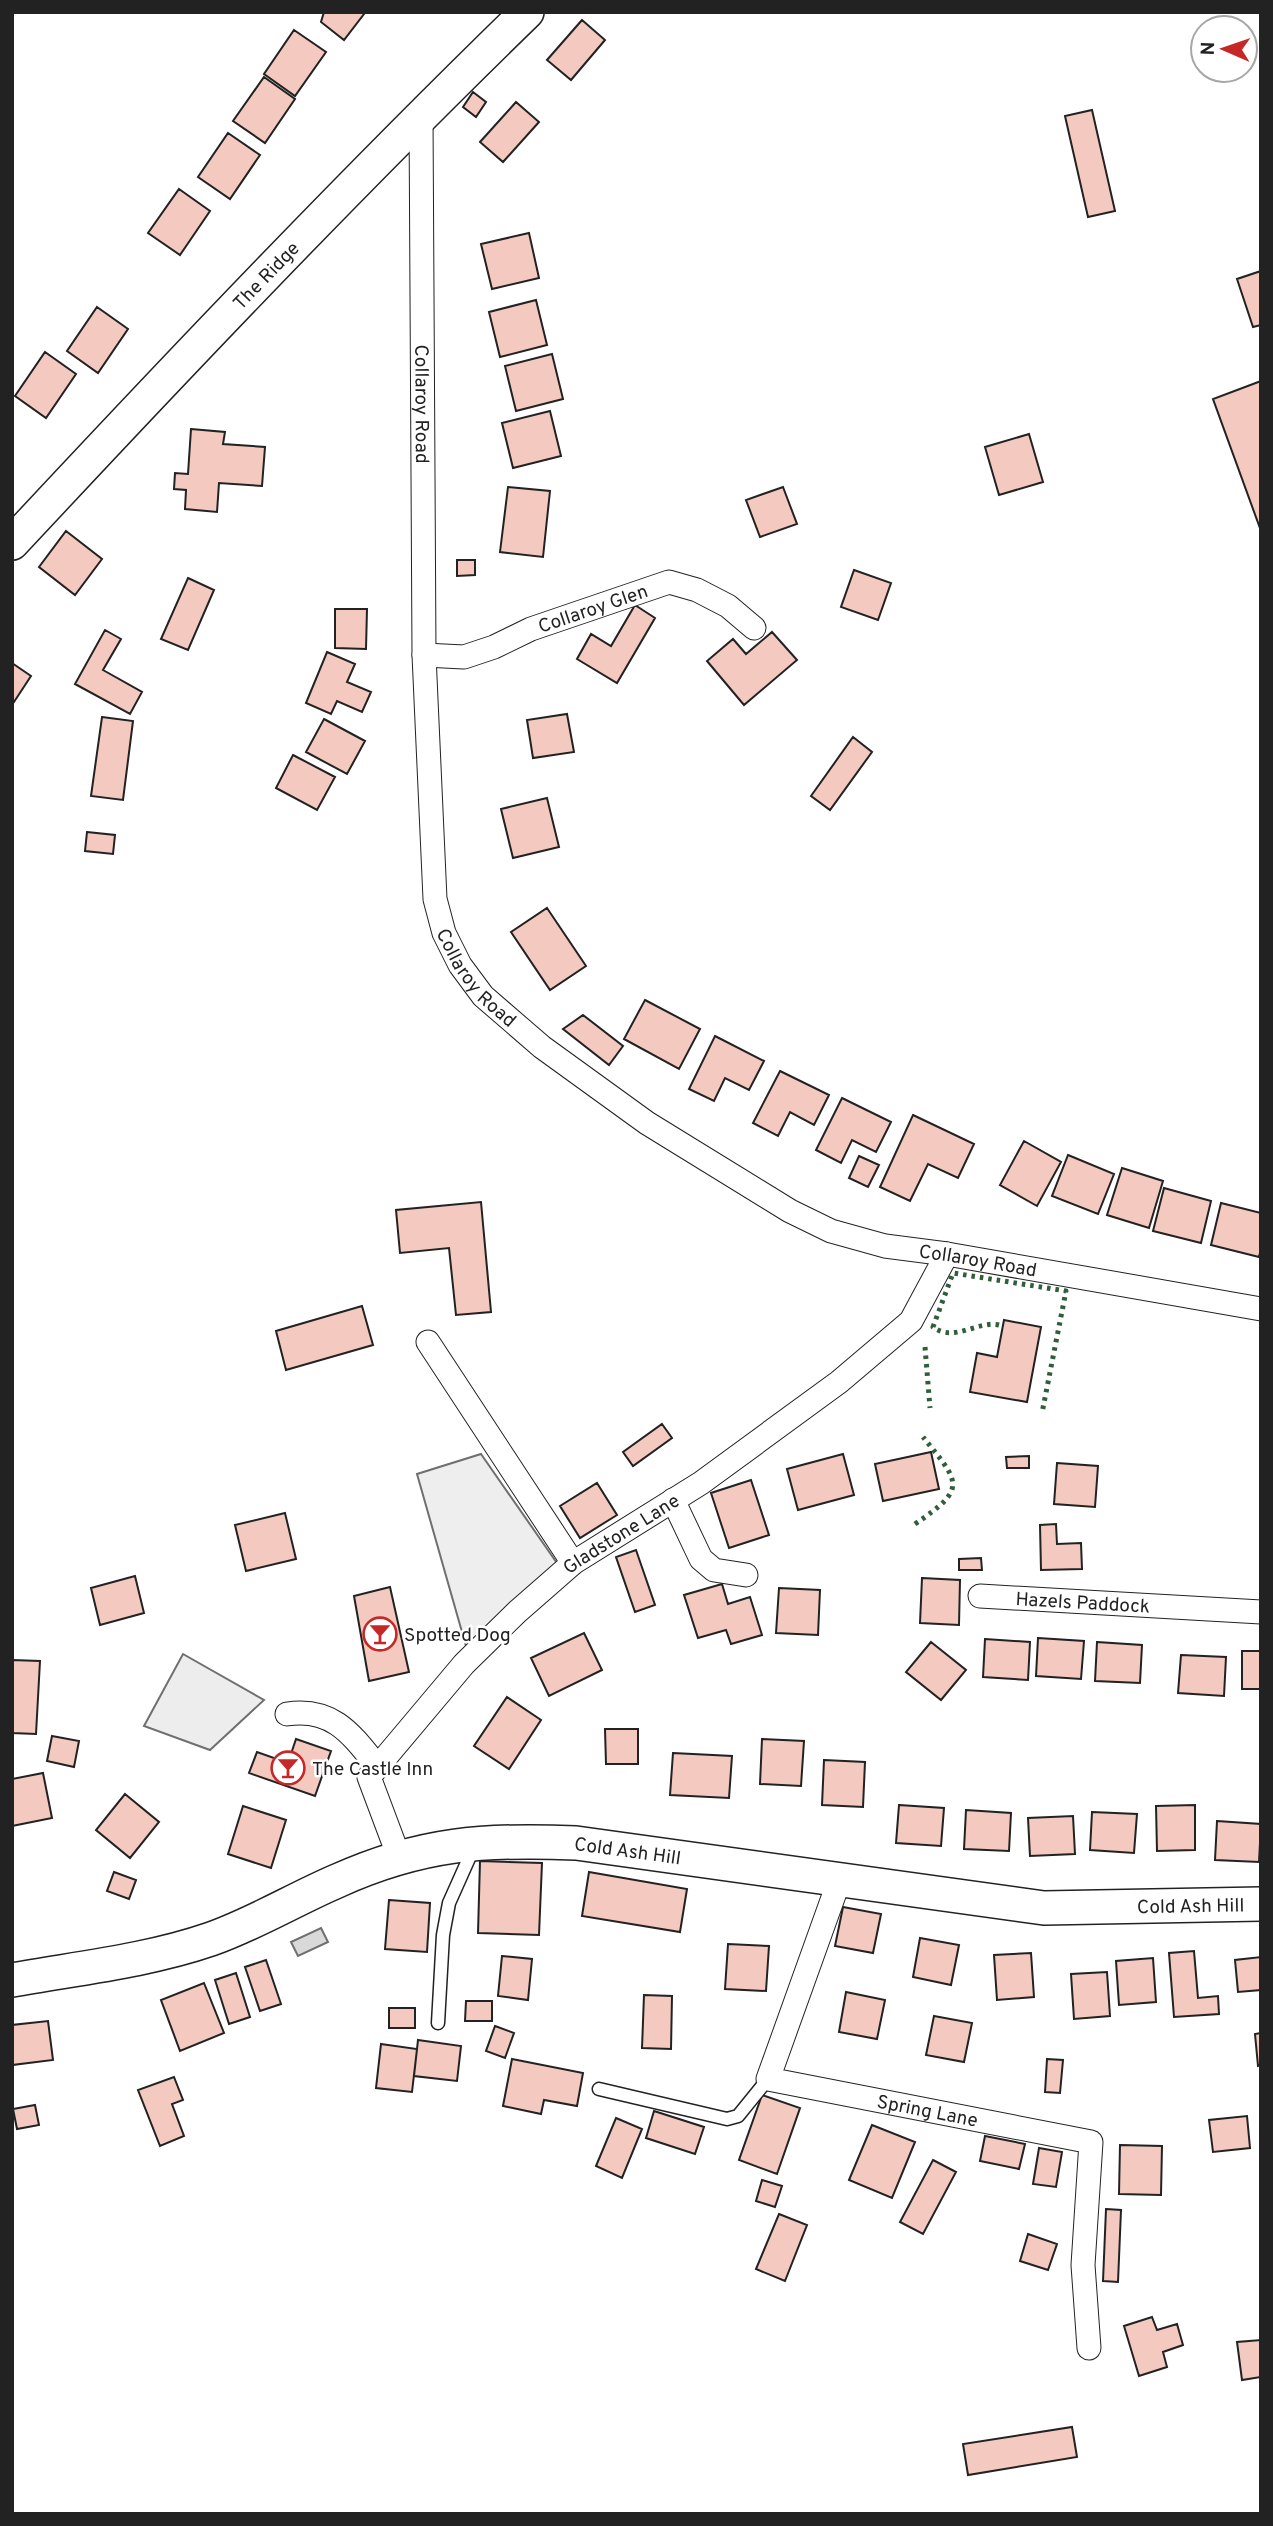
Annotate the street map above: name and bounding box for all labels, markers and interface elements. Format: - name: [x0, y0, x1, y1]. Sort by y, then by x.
- north arrow: [1189, 14, 1259, 84]
- text: N: [1197, 41, 1221, 56]
- street label: The Ridge: [229, 237, 306, 316]
- street label: Collaroy Road: [408, 344, 433, 464]
- street label: Collaroy Glen: [535, 580, 651, 640]
- street label: Collaroy Road: [430, 925, 520, 1033]
- street label: Collaroy Road: [917, 1240, 1038, 1284]
- street label: Gladstone Lane: [559, 1489, 685, 1580]
- street label: Hazels Paddock: [1015, 1588, 1151, 1620]
- bar icon: Spotted Dog: [361, 1615, 399, 1653]
- place label: Spotted Dog: [404, 1624, 511, 1648]
- bar icon: The Castle Inn: [269, 1749, 307, 1787]
- place label: The Castle Inn: [312, 1758, 433, 1782]
- street label: Cold Ash Hill: [573, 1833, 682, 1871]
- street label: Cold Ash Hill: [1137, 1894, 1245, 1920]
- street label: Spring Lane: [875, 2091, 980, 2134]

